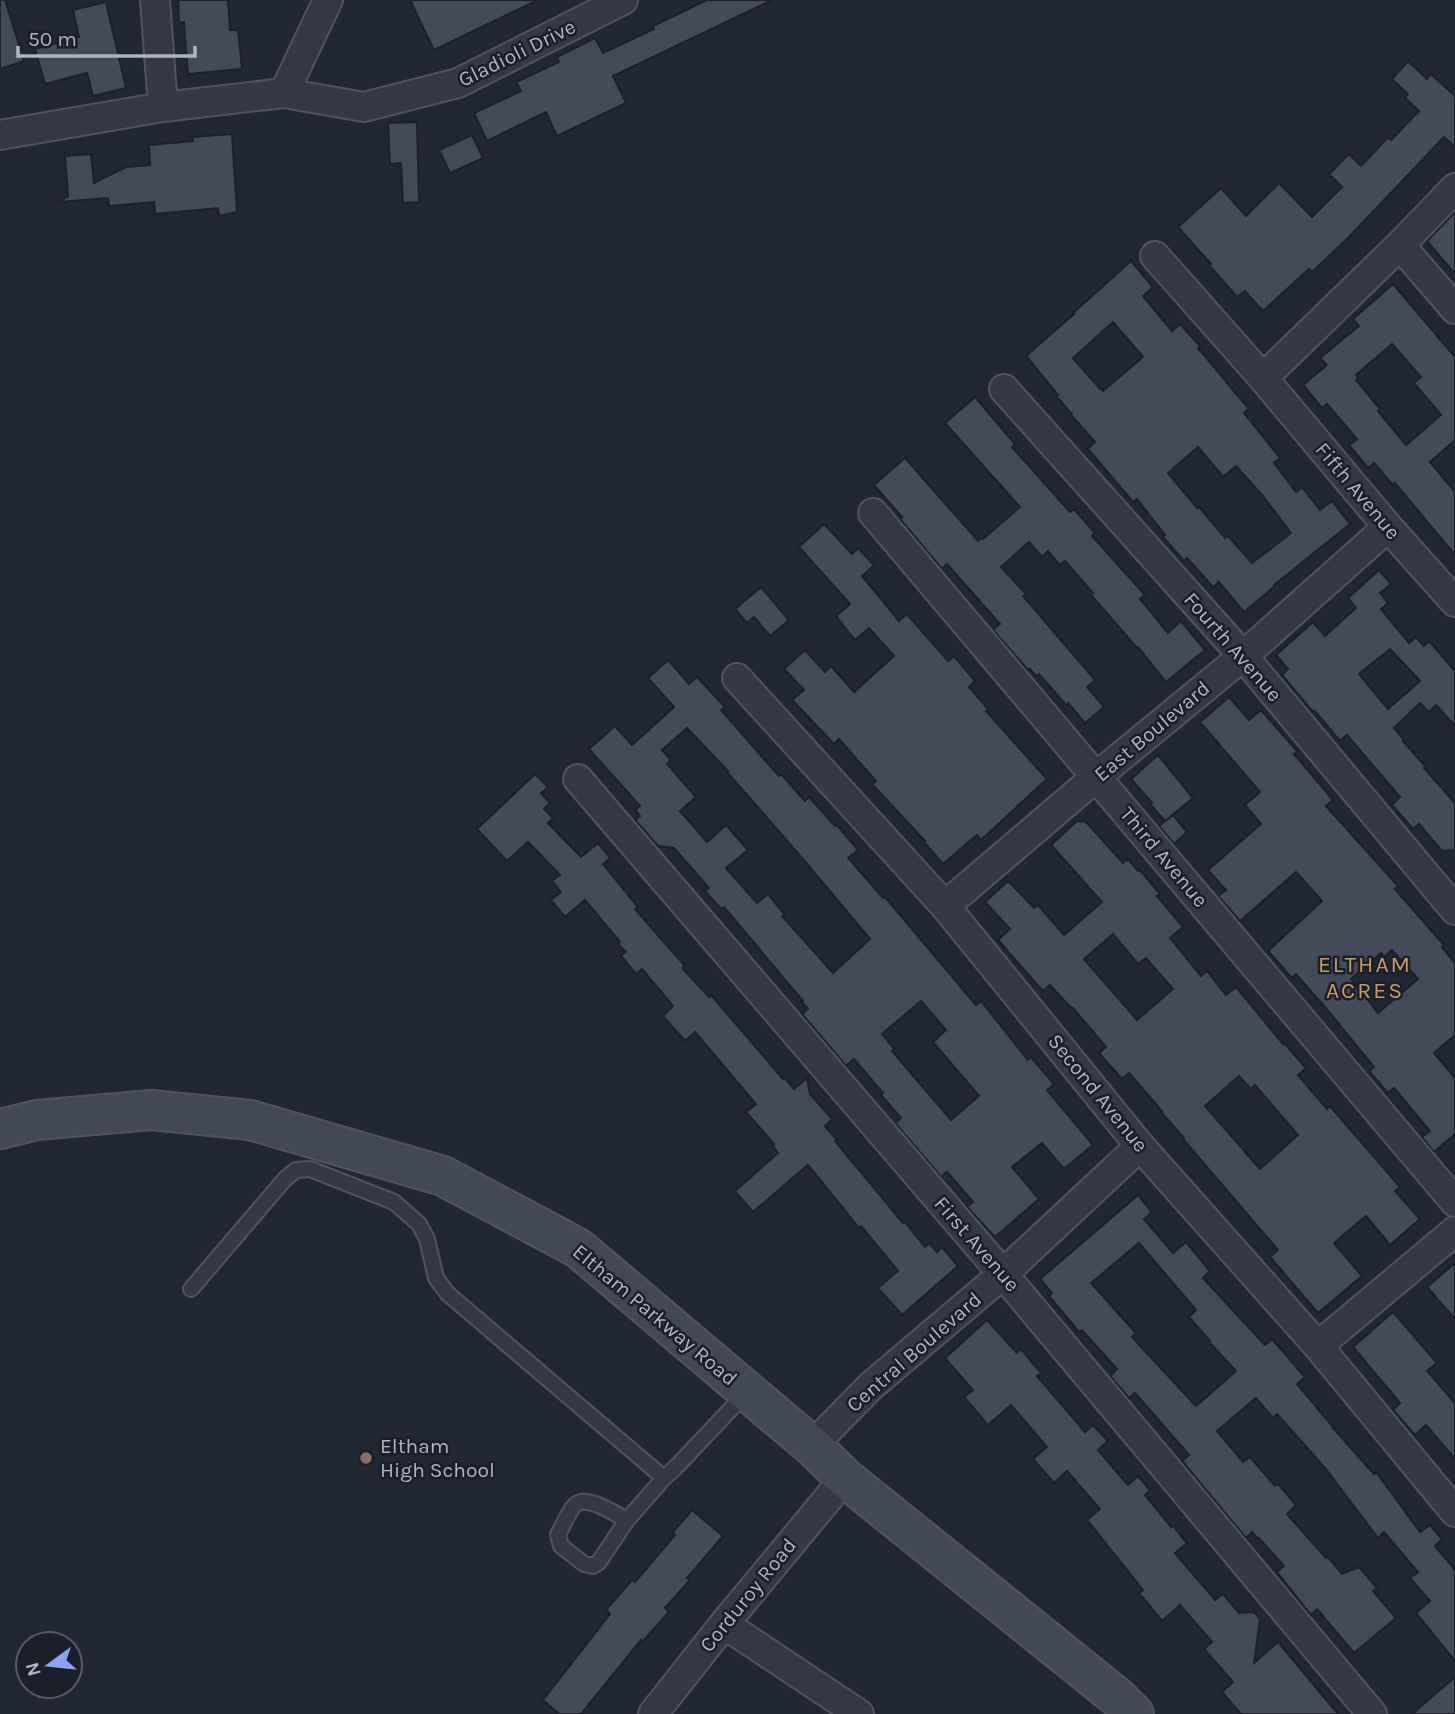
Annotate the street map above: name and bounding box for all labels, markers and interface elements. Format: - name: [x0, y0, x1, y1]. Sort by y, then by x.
- scale bar: [18, 14, 194, 58]
- street label: Gladioli Drive: [455, 14, 579, 92]
- text: 50 m: [28, 27, 77, 51]
- street label: Fifth Avenue: [1311, 438, 1405, 544]
- street label: Fourth Avenue: [1179, 587, 1287, 707]
- street label: East Boulevard: [1089, 676, 1215, 786]
- street label: Third Avenue: [1115, 802, 1213, 912]
- district label: ELTHAM ACRES: [1318, 951, 1412, 1004]
- street label: Second Avenue: [1043, 1029, 1153, 1157]
- street label: First Avenue: [929, 1192, 1025, 1296]
- street label: Eltham Parkway Road: [568, 1239, 742, 1391]
- street label: Central Boulevard: [842, 1287, 986, 1417]
- place label: Eltham High School: [380, 1434, 495, 1482]
- marker: Eltham High School: [358, 1450, 374, 1466]
- street label: Corduroy Road: [695, 1533, 801, 1657]
- north arrow: [14, 1630, 84, 1700]
- text: N: [21, 1660, 46, 1679]

